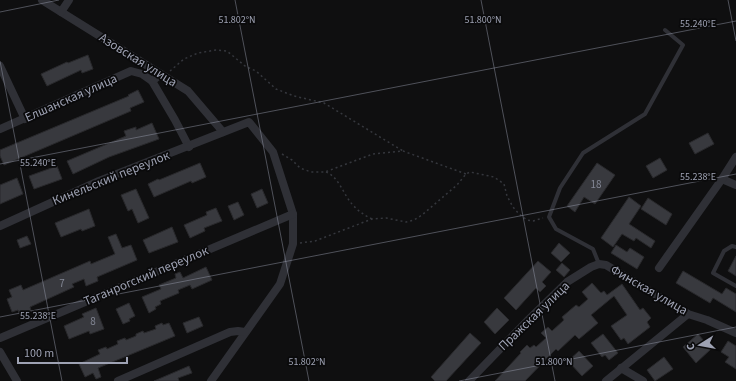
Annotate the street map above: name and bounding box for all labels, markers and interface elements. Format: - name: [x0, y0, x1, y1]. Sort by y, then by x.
- text: 51.802°N: [218, 13, 256, 27]
- text: 51.800°N: [464, 13, 502, 27]
- text: 55.240°E: [680, 17, 716, 31]
- street label: Азовская улица: [95, 29, 181, 91]
- street label: Елшанская улица: [22, 70, 120, 126]
- street label: Кинельский переулок: [50, 146, 173, 210]
- text: 55.240°E: [20, 156, 56, 170]
- text: 55.238°E: [680, 170, 716, 184]
- house number: 18: [591, 177, 602, 192]
- street label: Таганрогский переулок: [81, 241, 212, 310]
- street label: Финская улица: [607, 261, 691, 319]
- house number: 7: [59, 276, 65, 291]
- street label: Пражская улица: [494, 277, 574, 355]
- text: 55.238°E: [20, 309, 56, 323]
- house number: 8: [90, 314, 96, 329]
- north arrow: [680, 325, 720, 365]
- scale bar: [18, 339, 127, 365]
- text: С: [683, 342, 699, 351]
- text: 100 m: [24, 345, 54, 362]
- text: 51.802°N: [288, 355, 326, 369]
- text: 51.800°N: [535, 355, 573, 369]

